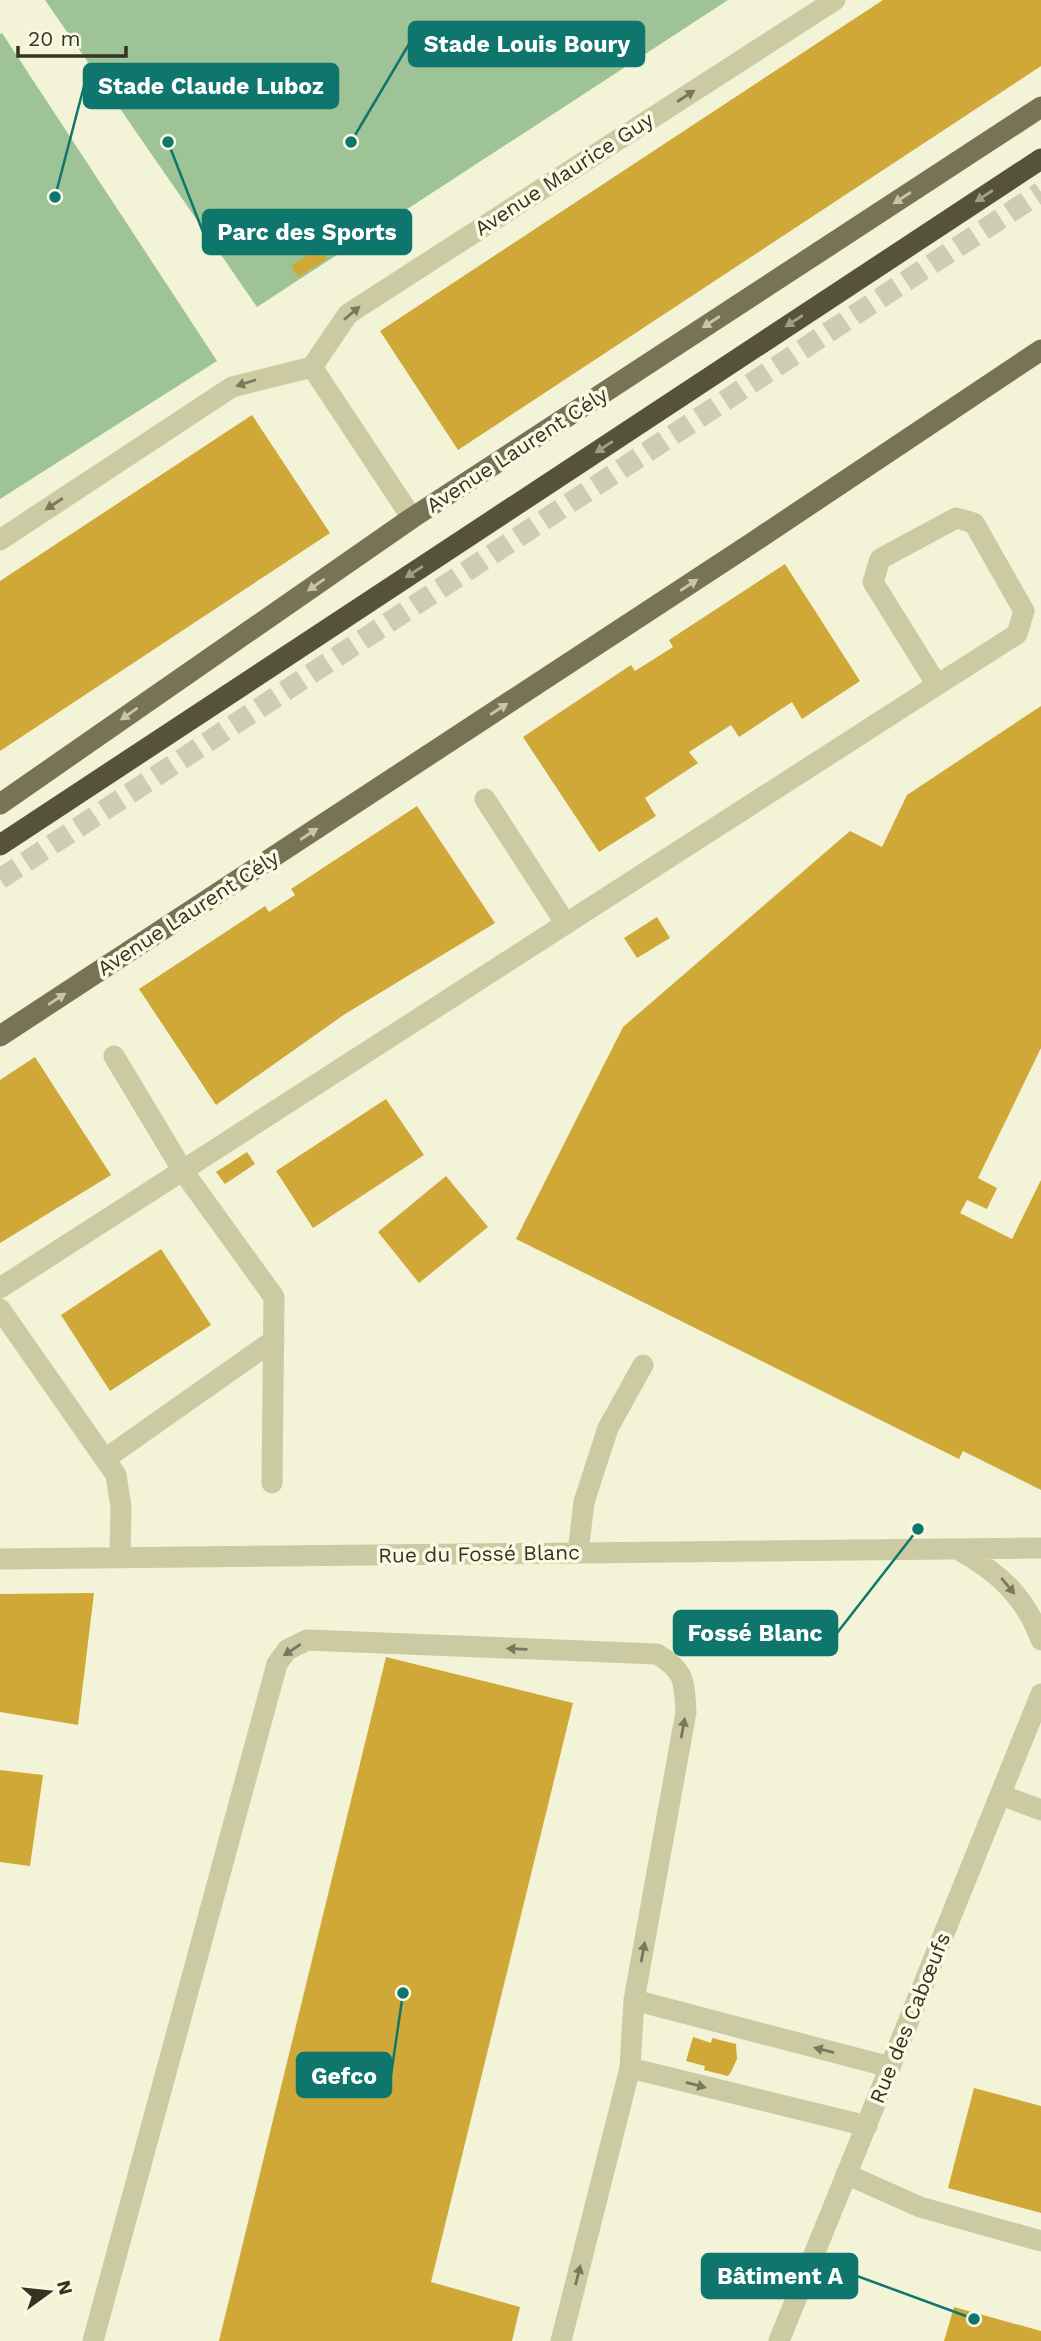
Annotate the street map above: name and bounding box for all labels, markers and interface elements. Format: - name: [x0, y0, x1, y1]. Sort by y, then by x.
- scale bar: [18, 14, 126, 58]
- callout: Stade Louis Boury: [409, 22, 644, 66]
- text: 20 m: [28, 26, 80, 51]
- text: Stade Louis Boury: [424, 31, 630, 58]
- callout: Stade Claude Luboz: [84, 64, 338, 108]
- text: Stade Claude Luboz: [98, 73, 324, 100]
- one-way arrow: [677, 89, 696, 102]
- street label: Avenue Maurice Guy: [470, 106, 658, 241]
- one-way arrow: [974, 190, 994, 203]
- one-way arrow: [893, 191, 911, 205]
- callout: Parc des Sports: [203, 210, 411, 254]
- text: Parc des Sports: [217, 219, 397, 246]
- one-way arrow: [343, 305, 361, 321]
- one-way arrow: [784, 315, 804, 328]
- one-way arrow: [702, 316, 721, 329]
- one-way arrow: [235, 378, 256, 388]
- street label: Avenue Laurent Cély: [421, 381, 612, 518]
- one-way arrow: [594, 440, 614, 453]
- one-way arrow: [45, 497, 63, 511]
- one-way arrow: [405, 565, 423, 579]
- one-way arrow: [307, 578, 325, 592]
- one-way arrow: [680, 578, 699, 591]
- one-way arrow: [489, 703, 509, 716]
- one-way arrow: [120, 707, 138, 721]
- one-way arrow: [300, 827, 318, 841]
- street label: Avenue Laurent Cély: [92, 844, 283, 981]
- one-way arrow: [48, 992, 66, 1006]
- street label: Rue du Fossé Blanc: [378, 1539, 580, 1568]
- one-way arrow: [1001, 1577, 1016, 1595]
- callout: Fossé Blanc: [674, 1611, 837, 1655]
- text: Fossé Blanc: [687, 1620, 823, 1647]
- one-way arrow: [282, 1643, 302, 1656]
- one-way arrow: [505, 1643, 527, 1654]
- one-way arrow: [678, 1717, 689, 1739]
- street label: Rue des Cabœufs: [864, 1929, 955, 2107]
- one-way arrow: [638, 1941, 649, 1963]
- one-way arrow: [813, 2044, 835, 2055]
- callout: Gefco: [297, 2053, 391, 2097]
- text: Gefco: [311, 2063, 377, 2090]
- one-way arrow: [685, 2080, 707, 2091]
- callout: Bâtiment A: [702, 2254, 857, 2298]
- north arrow: [14, 2257, 84, 2327]
- text: Bâtiment A: [717, 2263, 844, 2290]
- one-way arrow: [573, 2264, 584, 2286]
- text: N: [52, 2278, 78, 2298]

